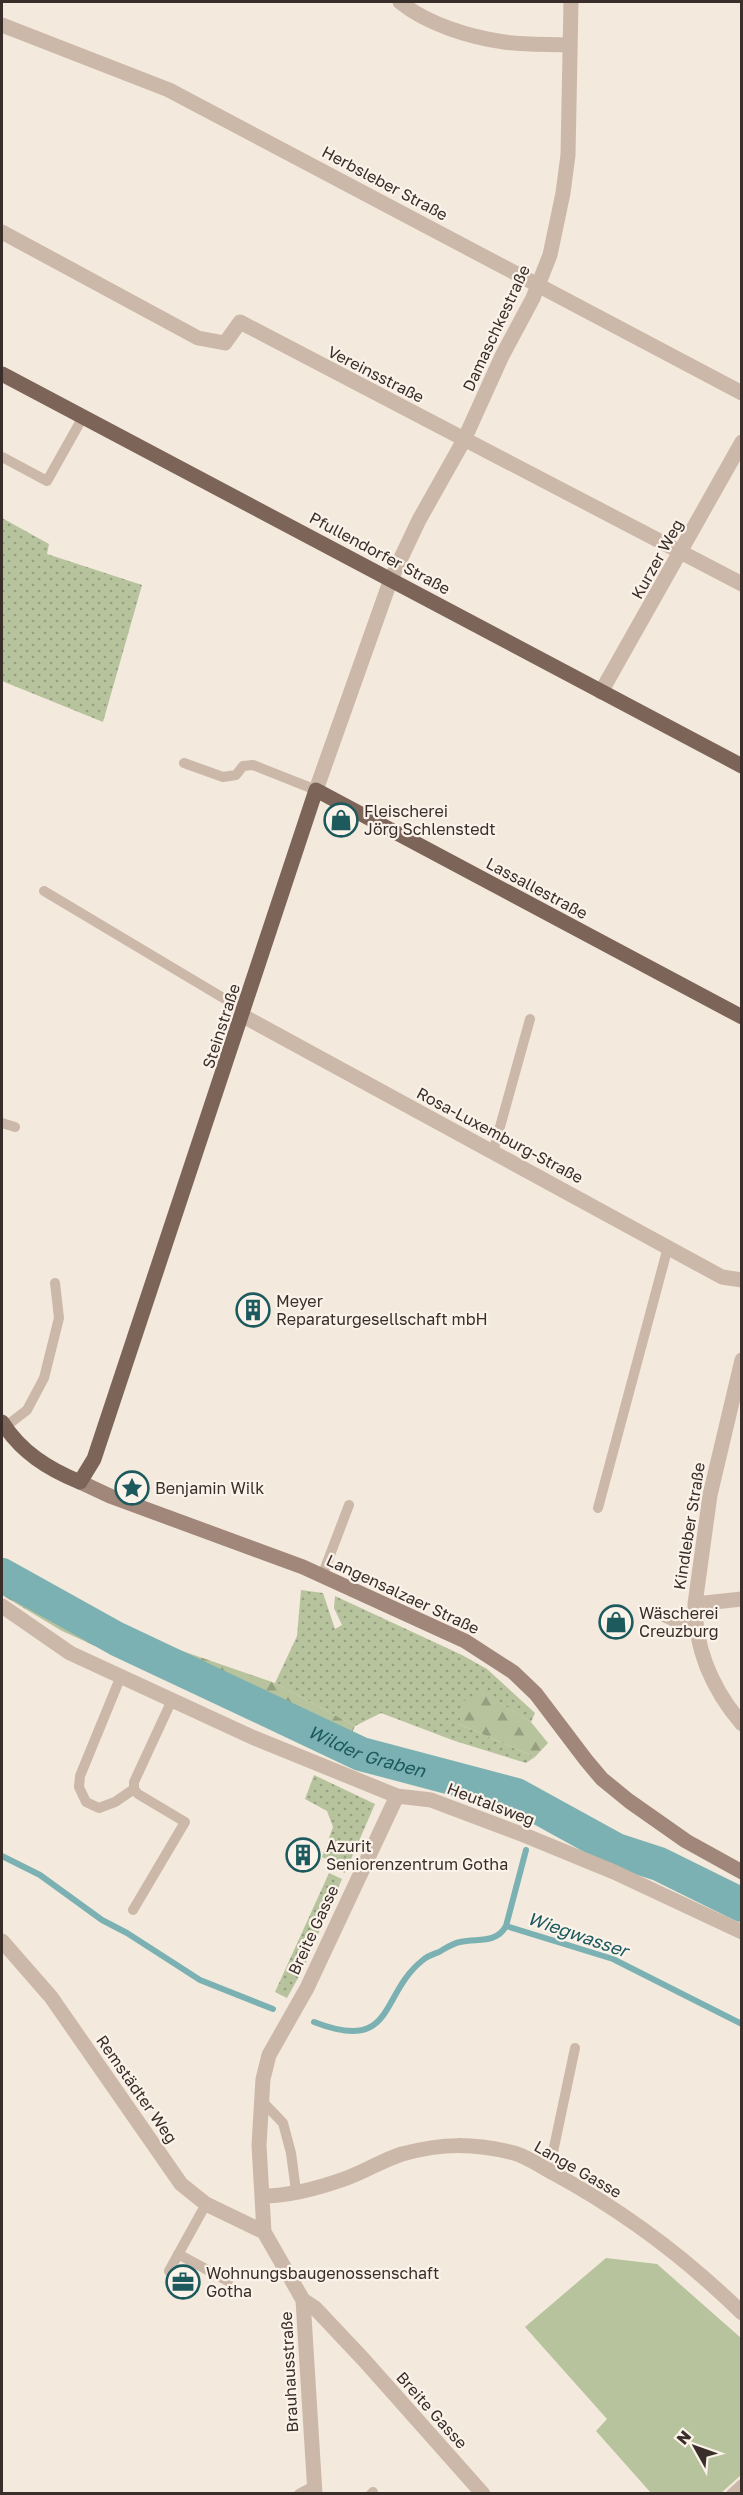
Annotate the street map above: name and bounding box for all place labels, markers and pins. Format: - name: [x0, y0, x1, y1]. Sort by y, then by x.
- place label: Fleischerei Jörg Schlenstedt: [364, 801, 496, 839]
- shop icon: Fleischerei Jörg Schlenstedt: [323, 802, 359, 838]
- place label: Meyer Reparaturgesellschaft mbH: [276, 1291, 488, 1329]
- building icon: Meyer Reparaturgesellschaft mbH: [235, 1292, 271, 1328]
- place icon: Benjamin Wilk: [114, 1470, 150, 1506]
- place label: Benjamin Wilk: [155, 1478, 264, 1498]
- place label: Wäscherei Creuzburg: [639, 1603, 719, 1641]
- shop icon: Wäscherei Creuzburg: [598, 1604, 634, 1640]
- place label: Azurit Seniorenzentrum Gotha: [326, 1836, 508, 1874]
- building icon: Azurit Seniorenzentrum Gotha: [285, 1837, 321, 1873]
- place label: Wohnungsbaugenossenschaft Gotha: [206, 2263, 440, 2301]
- office icon: Wohnungsbaugenossenschaft Gotha: [165, 2264, 201, 2300]

